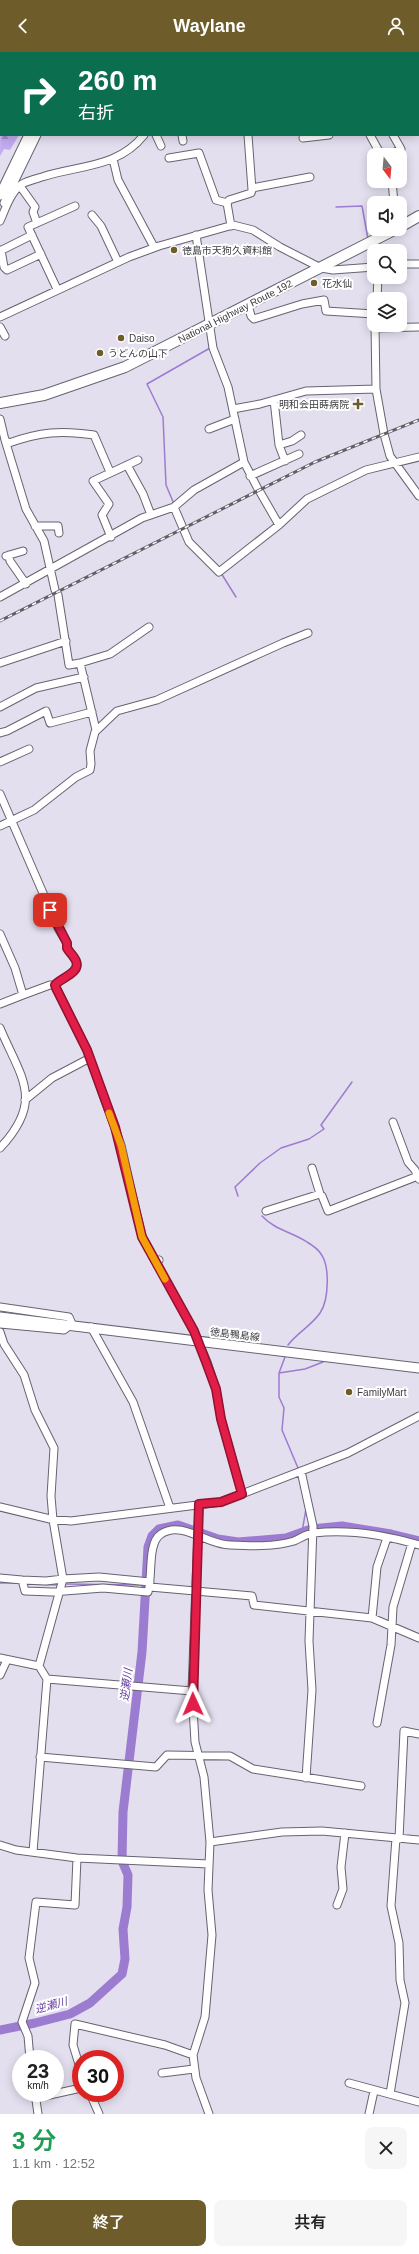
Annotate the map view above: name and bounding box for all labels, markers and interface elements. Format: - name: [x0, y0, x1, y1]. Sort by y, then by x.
- icon: back: [12, 15, 34, 37]
- icon: person: [385, 15, 407, 37]
- text: Waylane: [173, 16, 246, 36]
- text: 260 m: [78, 65, 157, 96]
- icon: right: [12, 68, 64, 120]
- text: 右折: [78, 103, 114, 123]
- north arrow: [367, 148, 407, 188]
- map controls: [367, 148, 407, 332]
- button: sound: [367, 196, 407, 236]
- button: search: [367, 244, 407, 284]
- marker: 徳島市天狗久資料館: [169, 245, 179, 255]
- place label: 徳島市天狗久資料館: [182, 245, 272, 256]
- street label: National Highway Route 192: [176, 278, 295, 345]
- marker: 花水仙: [309, 278, 319, 288]
- place label: 花水仙: [322, 278, 352, 289]
- button: layers: [367, 292, 407, 332]
- marker: Daiso: [116, 333, 126, 343]
- place label: Daiso: [129, 333, 155, 344]
- marker: うどんの山下: [95, 348, 105, 358]
- place label: うどんの山下: [108, 348, 168, 359]
- marker: 明和会田蒔病院: [352, 398, 364, 410]
- place label: 明和会田蒔病院: [279, 399, 349, 410]
- pin: [33, 893, 67, 927]
- icon: arrive: [39, 899, 61, 921]
- street label: 徳島鴨島線: [209, 1326, 260, 1343]
- marker: FamilyMart: [344, 1387, 354, 1397]
- place label: FamilyMart: [357, 1387, 407, 1398]
- water label: 逆瀬川: [118, 1667, 134, 1702]
- position arrow: [172, 1683, 214, 1725]
- water label: 逆瀬川: [34, 1995, 69, 2015]
- speed limit sign: 30: [72, 2050, 124, 2102]
- text: 23: [27, 2060, 49, 2082]
- text: km/h: [27, 2080, 49, 2091]
- text: 3 分: [12, 2127, 56, 2154]
- button: close: [365, 2127, 407, 2169]
- text: 1.1 km · 12:52: [12, 2156, 95, 2171]
- button: 終了: [12, 2200, 206, 2246]
- button: 共有: [214, 2200, 407, 2246]

